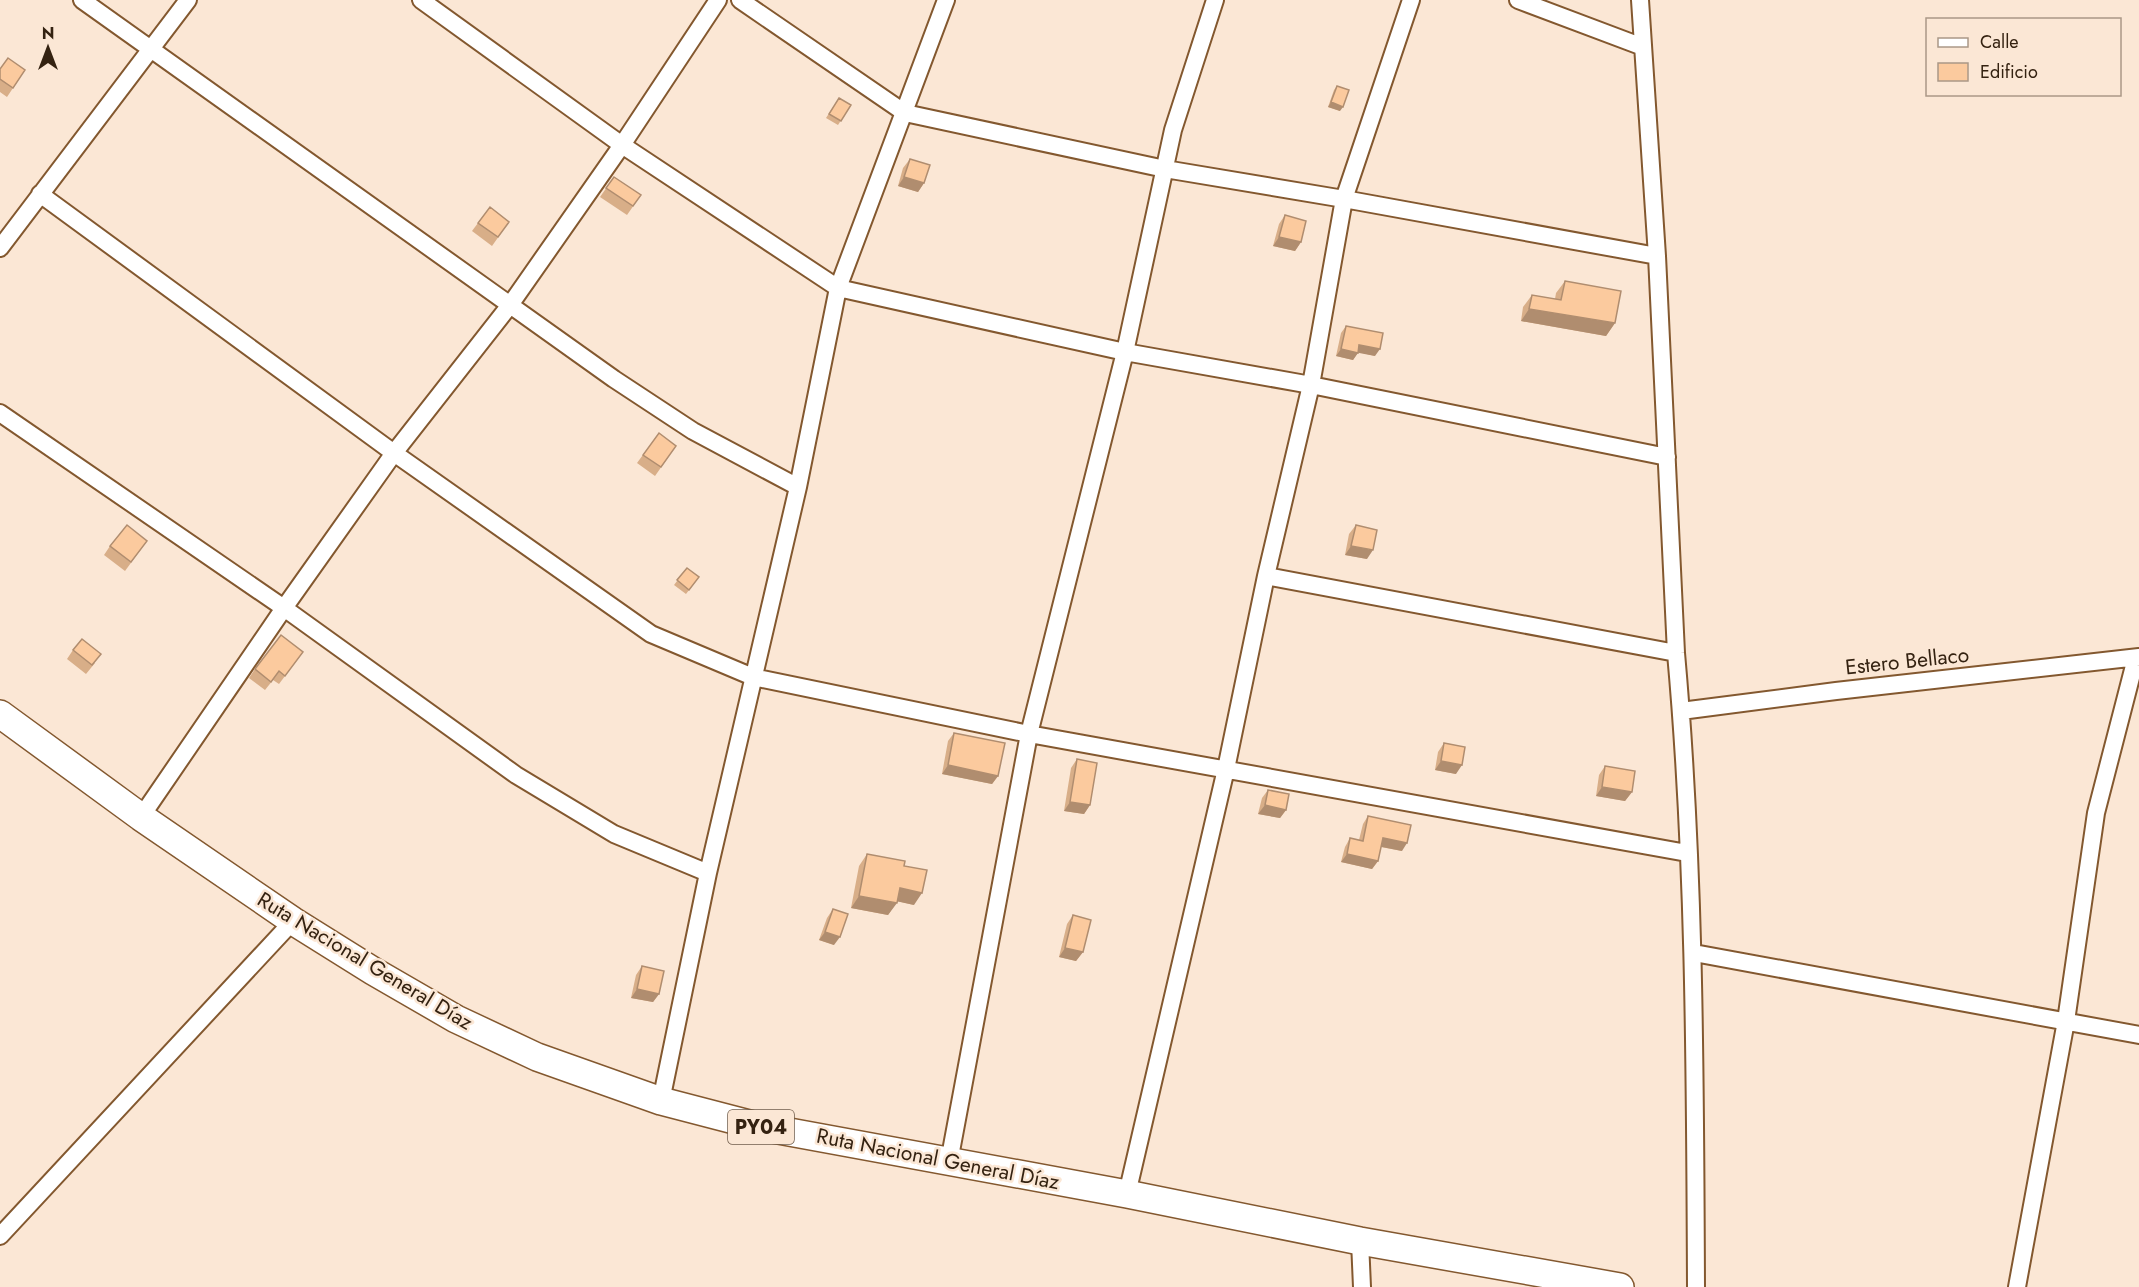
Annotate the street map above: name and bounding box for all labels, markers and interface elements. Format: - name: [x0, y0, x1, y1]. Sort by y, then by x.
- north arrow: [18, 18, 78, 78]
- legend: [1926, 18, 2121, 96]
- text: N: [42, 22, 54, 45]
- text: Calle: [1980, 29, 2019, 55]
- text: Edificio: [1980, 59, 2038, 85]
- street label: Estero Bellaco: [1844, 640, 1970, 682]
- street label: Ruta Nacional General Díaz: [252, 885, 479, 1038]
- road number: PY04: [728, 1110, 794, 1144]
- street label: Ruta Nacional General Díaz: [814, 1121, 1062, 1197]

